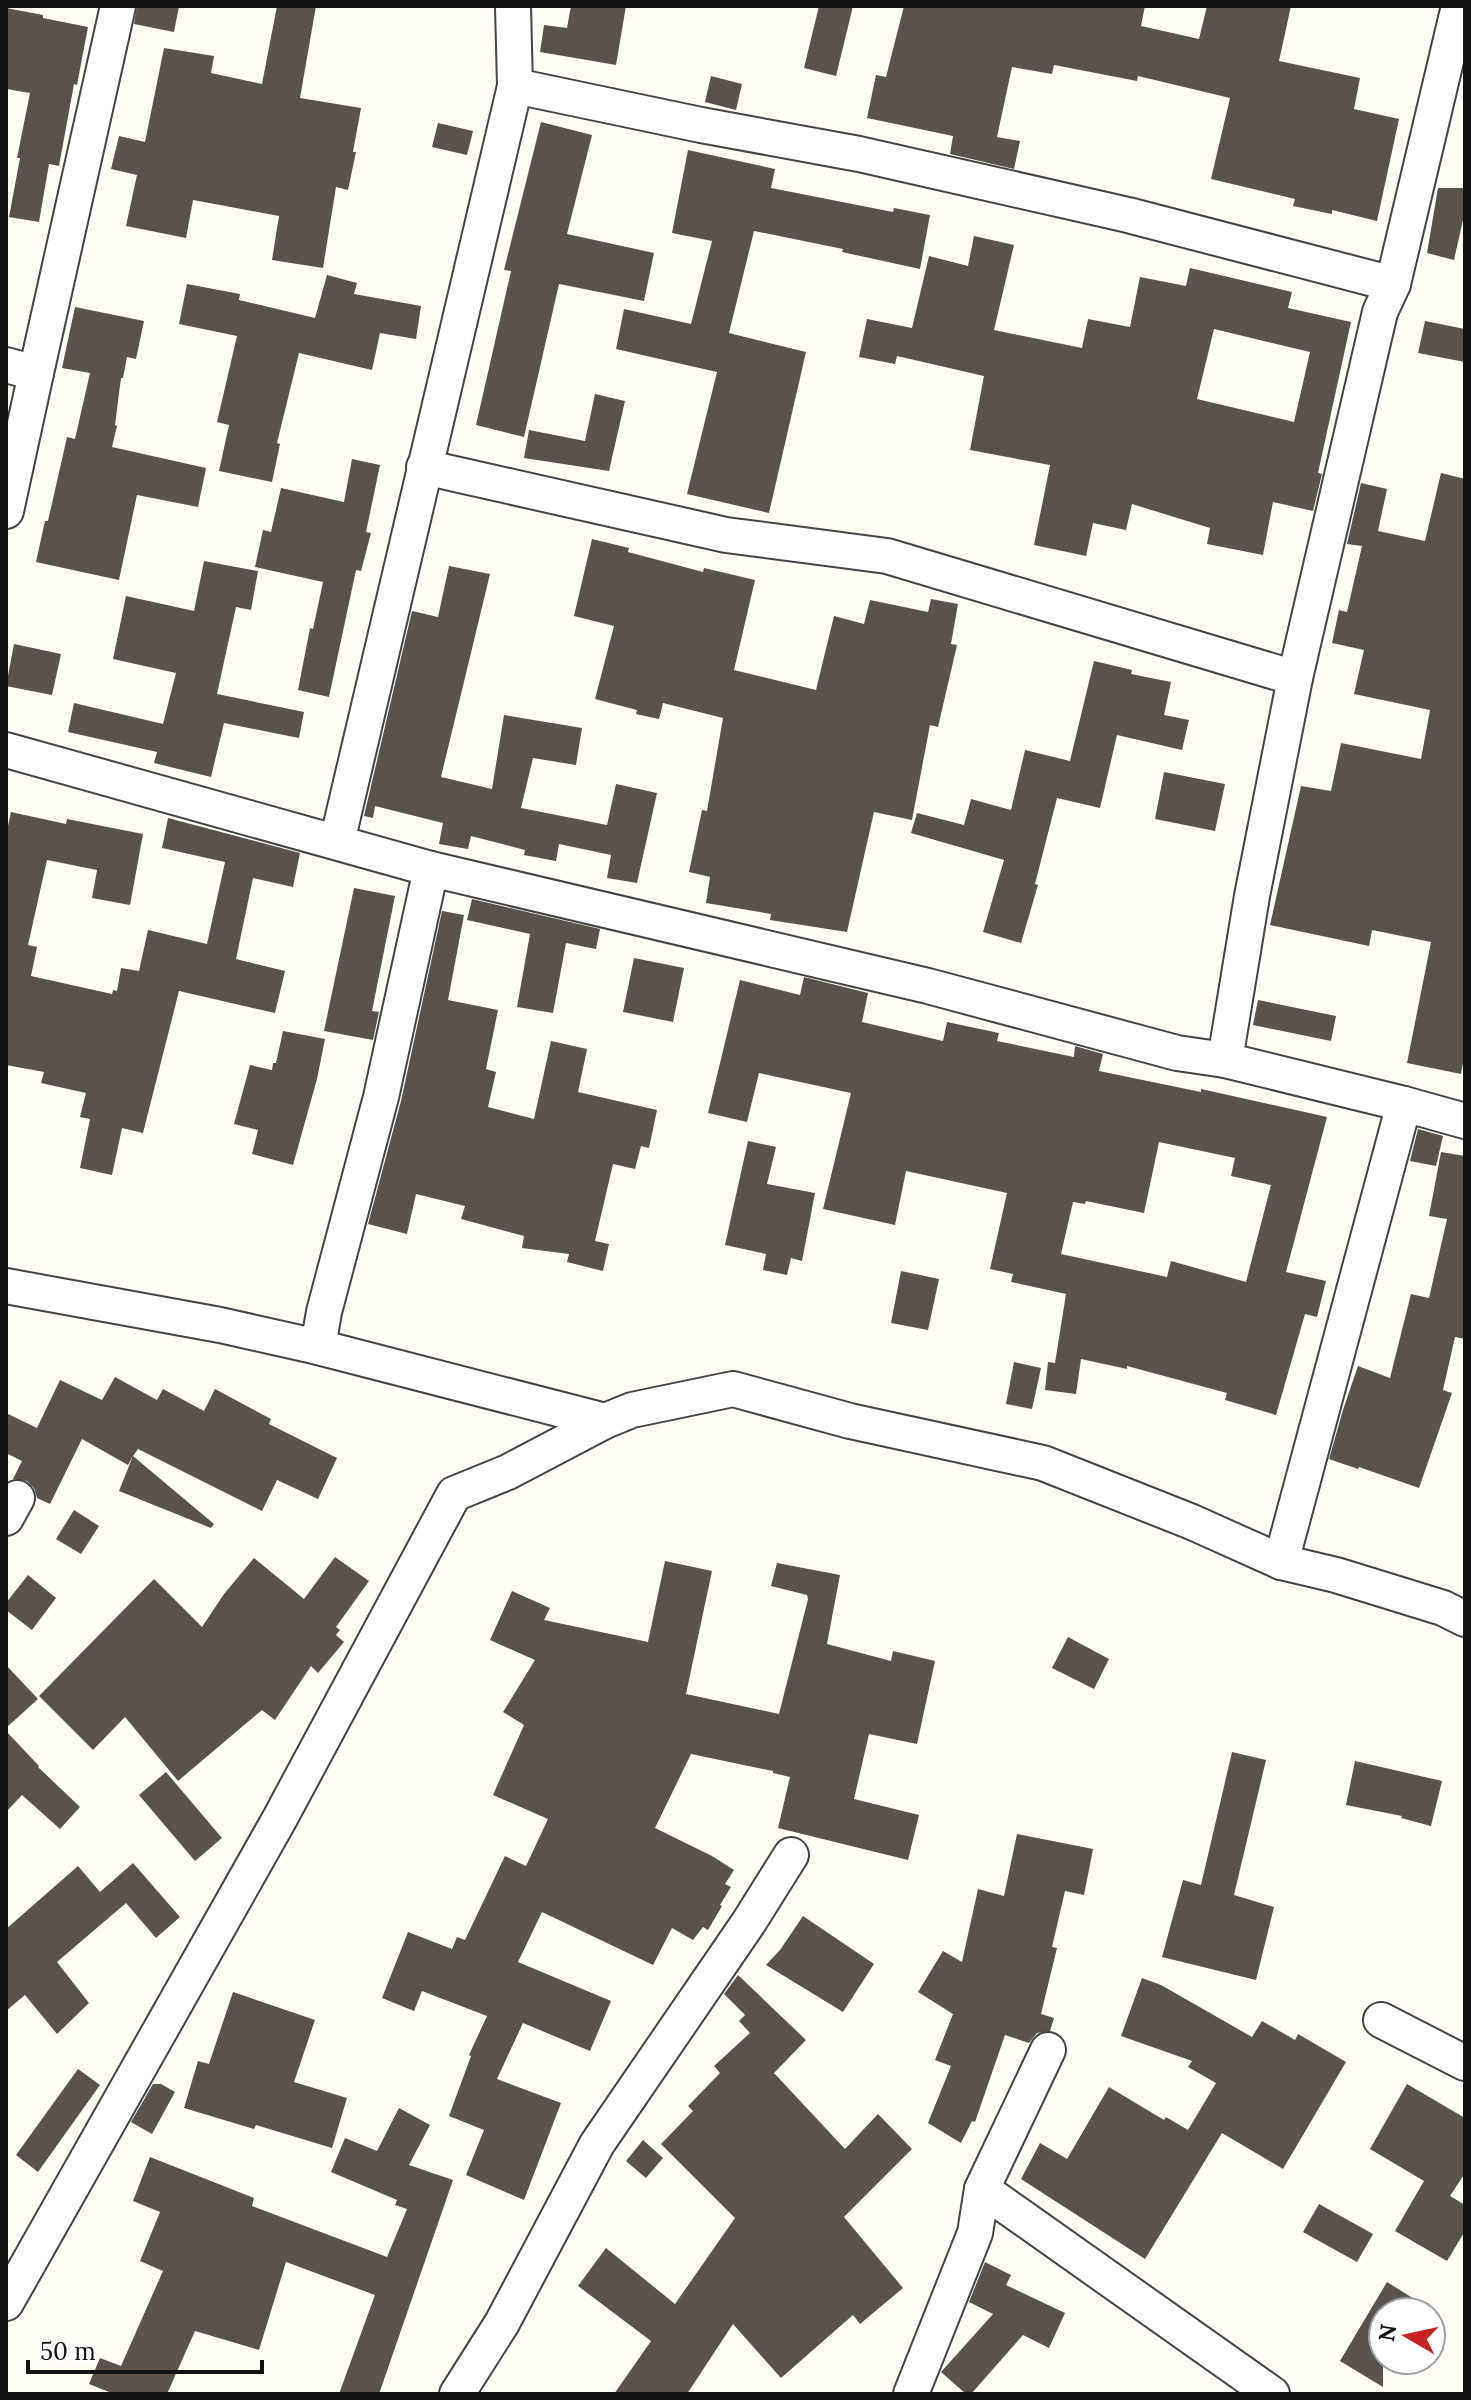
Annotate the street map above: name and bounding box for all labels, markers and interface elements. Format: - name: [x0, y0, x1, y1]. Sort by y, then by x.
- north arrow: [1367, 2296, 1447, 2376]
- text: N: [1372, 2322, 1402, 2343]
- scale bar: [28, 2324, 262, 2374]
- text: 50 m: [40, 2336, 96, 2367]

